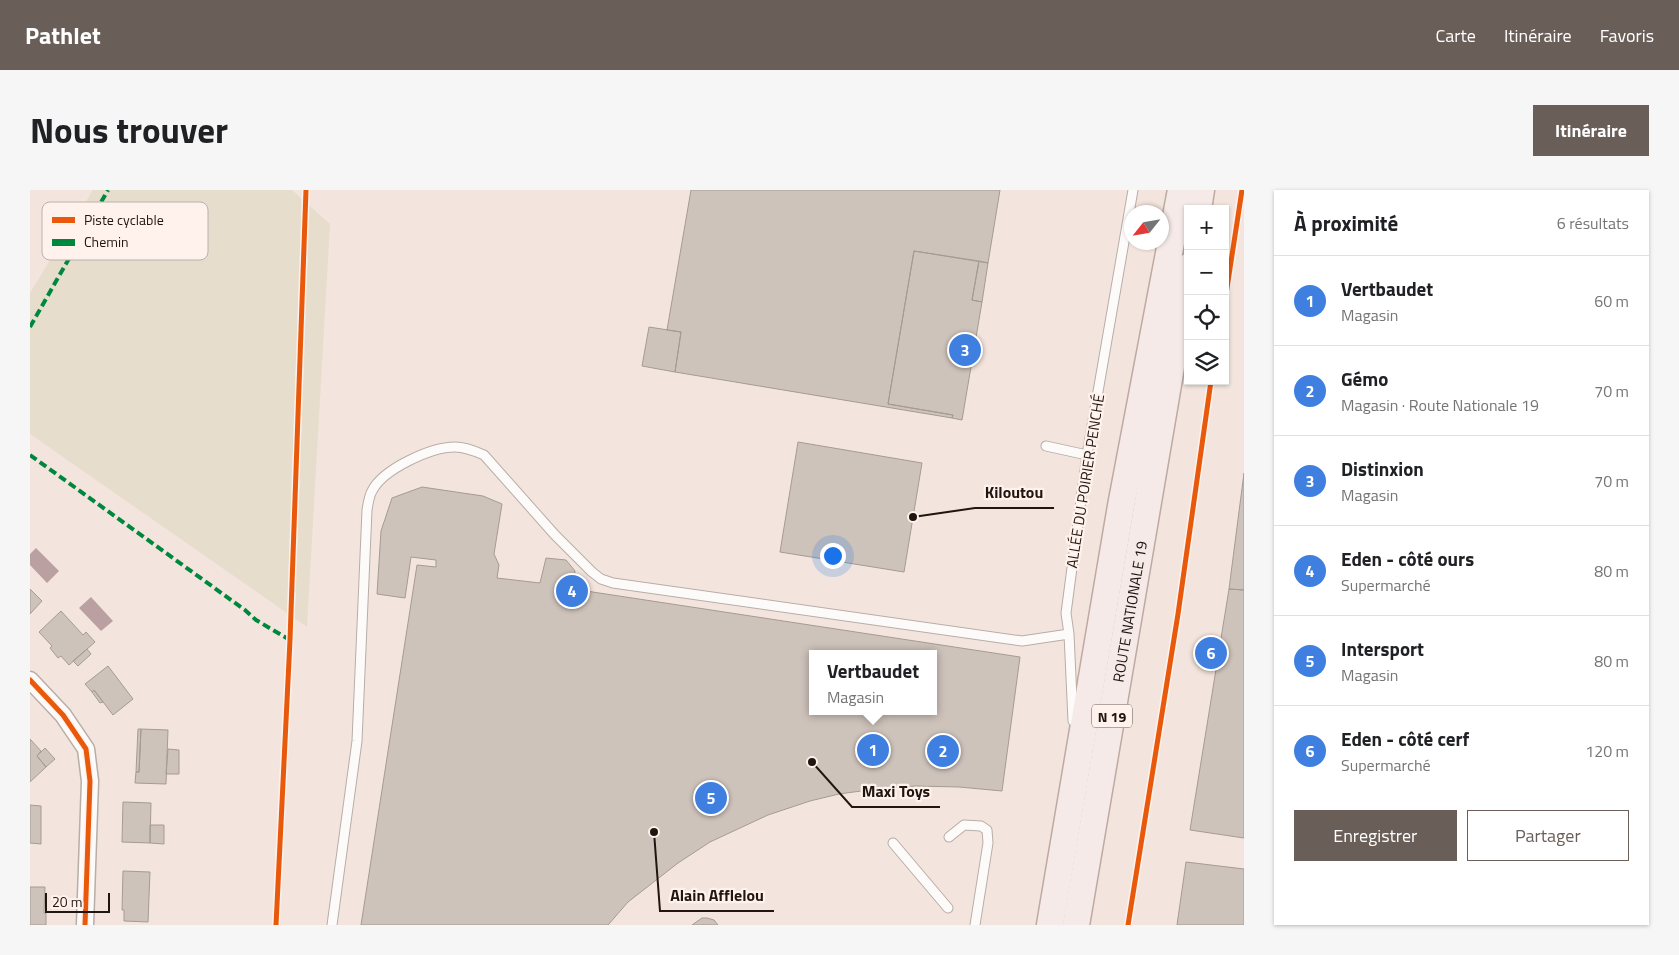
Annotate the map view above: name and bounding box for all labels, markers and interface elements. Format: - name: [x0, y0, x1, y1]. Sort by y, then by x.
- text: Pathlet: [25, 17, 101, 53]
- text: Carte: [1435, 22, 1476, 49]
- text: Itinéraire: [1504, 22, 1572, 49]
- text: Favoris: [1600, 22, 1654, 49]
- text: Nous trouver: [30, 103, 228, 157]
- button: Itinéraire: [1533, 105, 1649, 156]
- legend: [42, 202, 208, 260]
- north arrow: [1124, 205, 1169, 250]
- map controls: [1184, 205, 1229, 385]
- button: +: [1184, 205, 1229, 250]
- text: À proximité: [1294, 207, 1398, 239]
- text: Piste cyclable: [84, 209, 164, 230]
- text: 6 résultats: [1557, 211, 1629, 235]
- text: Chemin: [84, 231, 129, 252]
- button: −: [1184, 250, 1229, 295]
- text: Vertbaudet: [1341, 274, 1433, 303]
- text: 1: [1306, 289, 1314, 313]
- text: 60 m: [1594, 289, 1629, 313]
- button: locate: [1184, 295, 1229, 340]
- text: Magasin: [1341, 303, 1398, 327]
- pin: 3: [949, 331, 981, 369]
- button: layers: [1184, 340, 1229, 385]
- text: Gémo: [1341, 364, 1388, 393]
- text: 2: [1306, 379, 1314, 403]
- text: 70 m: [1594, 379, 1629, 403]
- street label: ALLÉE DU POIRIER PENCHÉ: [1060, 392, 1110, 570]
- text: Magasin · Route Nationale 19: [1341, 393, 1539, 417]
- text: Distinxion: [1341, 454, 1424, 483]
- text: 3: [1306, 469, 1314, 493]
- text: 70 m: [1594, 469, 1629, 493]
- callout: Kiloutou: [975, 477, 1054, 508]
- text: Kiloutou: [985, 480, 1043, 504]
- text: Magasin: [1341, 483, 1398, 507]
- street label: ROUTE NATIONALE 19: [1106, 539, 1153, 684]
- your location: [820, 543, 846, 569]
- text: Eden - côté ours: [1341, 544, 1474, 573]
- text: 4: [1306, 559, 1314, 583]
- text: 80 m: [1594, 559, 1629, 583]
- pin: 4: [556, 572, 588, 610]
- text: Supermarché: [1341, 573, 1431, 597]
- pin: 6: [1195, 634, 1227, 672]
- text: Intersport: [1341, 634, 1424, 663]
- text: 5: [1306, 649, 1314, 673]
- text: 80 m: [1594, 649, 1629, 673]
- popup: [809, 650, 937, 715]
- text: Vertbaudet: [827, 656, 919, 685]
- text: Magasin: [1341, 663, 1398, 687]
- text: Magasin: [827, 685, 884, 709]
- road number: N 19: [1092, 704, 1132, 728]
- text: Eden - côté cerf: [1341, 724, 1469, 753]
- pin: 1: [857, 731, 889, 769]
- pin: 2: [927, 732, 959, 770]
- text: 6: [1306, 739, 1314, 763]
- text: 120 m: [1585, 739, 1629, 763]
- text: Supermarché: [1341, 753, 1431, 777]
- callout: Maxi Toys: [852, 776, 940, 807]
- pin: 5: [695, 779, 727, 817]
- text: Maxi Toys: [862, 779, 930, 803]
- button: Enregistrer: [1294, 810, 1457, 861]
- button: Partager: [1467, 810, 1629, 861]
- callout: Alain Afflelou: [660, 880, 774, 911]
- text: Alain Afflelou: [670, 883, 764, 907]
- scale bar: [45, 890, 110, 913]
- text: 20 m: [52, 891, 82, 912]

